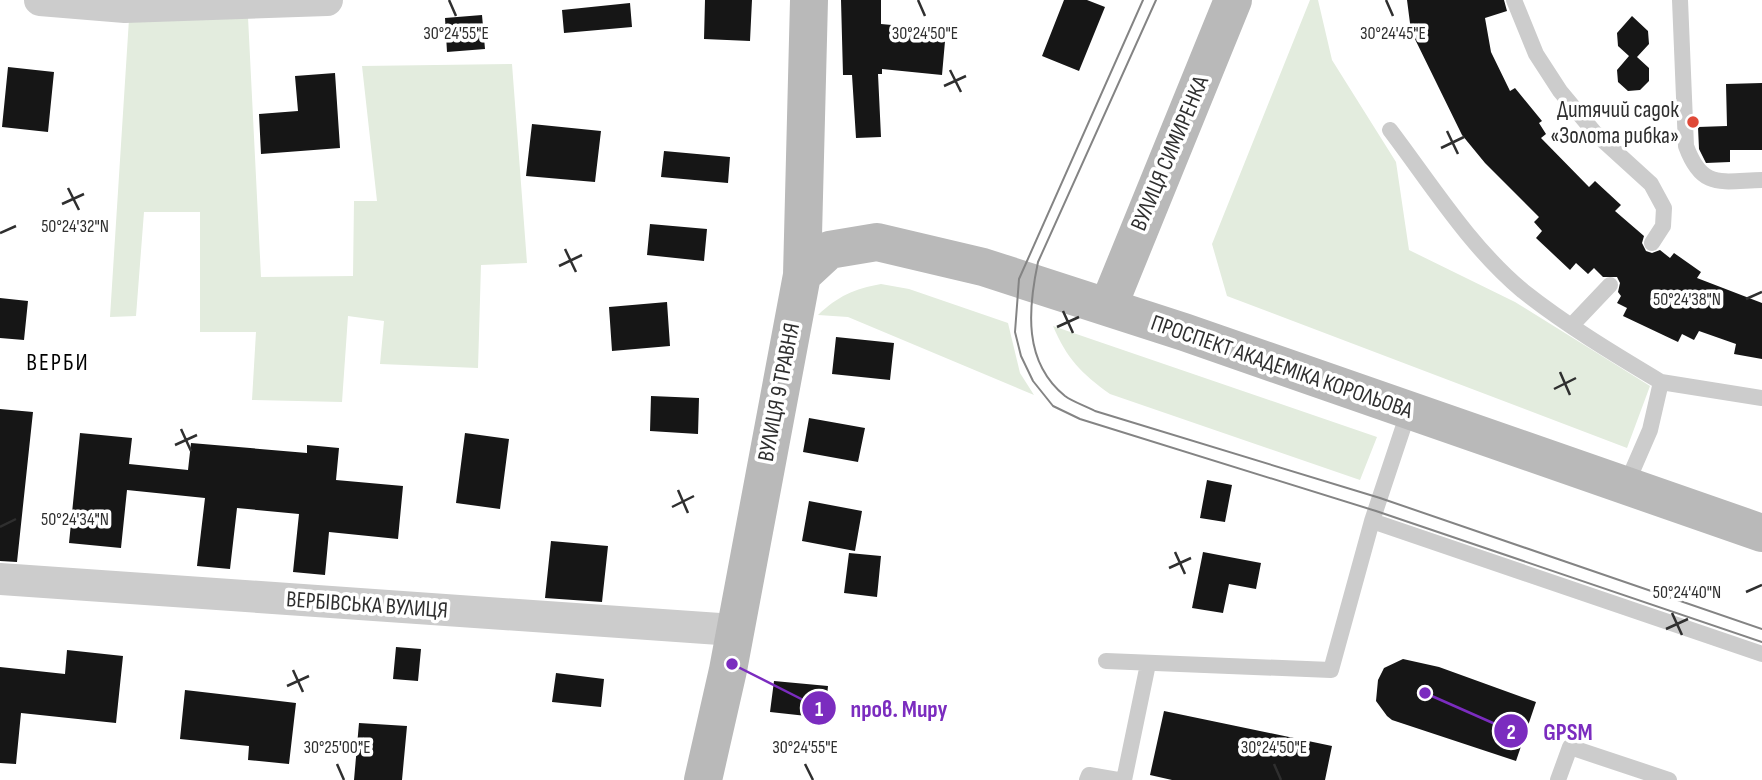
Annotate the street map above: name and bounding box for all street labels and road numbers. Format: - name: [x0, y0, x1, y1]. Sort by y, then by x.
- street label: ВУЛИЦЯ СИМИРЕНКА: [1125, 72, 1215, 235]
- street label: ПРОСПЕКТ АКАДЕМІКА КОРОЛЬОВА: [1147, 309, 1416, 425]
- street label: ВУЛИЦЯ 9 ТРАВНЯ: [752, 320, 806, 464]
- street label: ВЕРБІВСЬКА ВУЛИЦЯ: [285, 585, 449, 625]

